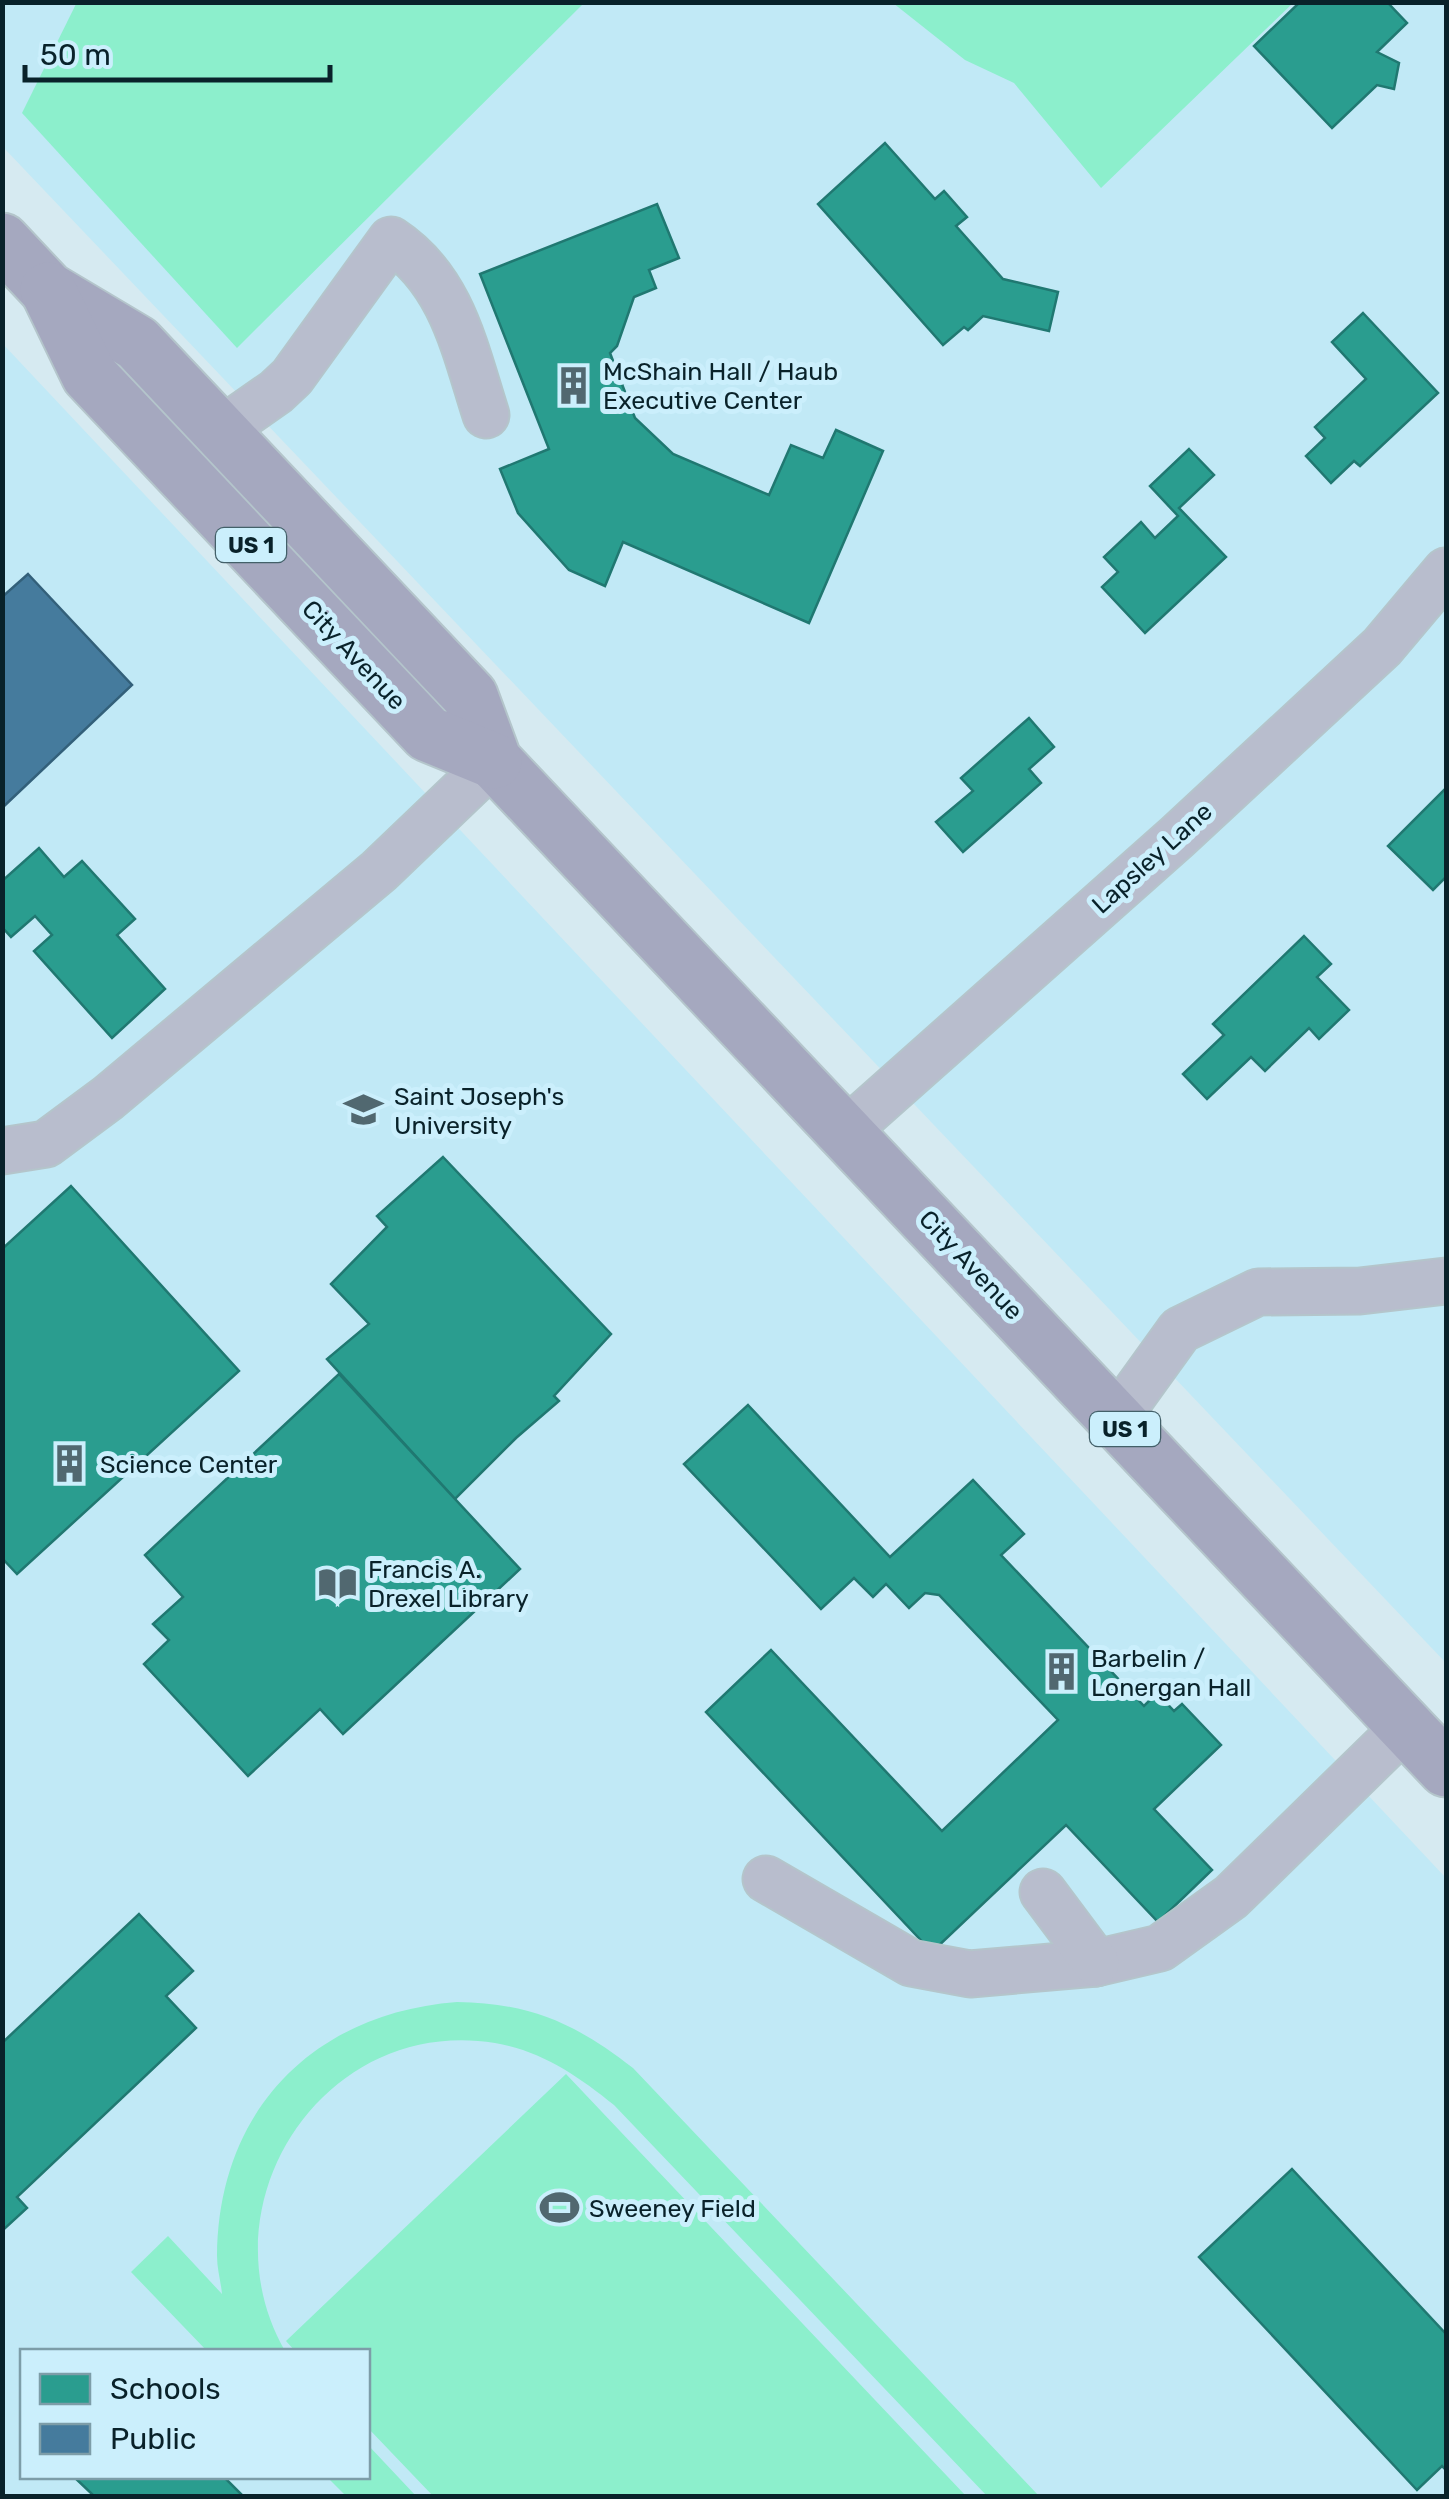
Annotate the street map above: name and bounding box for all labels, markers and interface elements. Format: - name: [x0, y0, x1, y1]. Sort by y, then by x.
- scale bar: [25, 20, 330, 82]
- text: 50 m: [40, 37, 111, 73]
- place label: McShain Hall / Haub Executive Center: [603, 357, 838, 415]
- building icon: McShain Hall / Haub Executive Center: [552, 364, 594, 406]
- road number: US 1: [216, 528, 286, 562]
- street label: City Avenue: [296, 594, 412, 716]
- street label: Lapsley Lane: [1086, 797, 1218, 919]
- place label: Saint Joseph's University: [394, 1082, 564, 1140]
- school or university icon: Saint Joseph's University: [343, 1089, 385, 1131]
- street label: City Avenue: [913, 1204, 1029, 1326]
- road number: US 1: [1090, 1412, 1160, 1446]
- building icon: Science Center: [49, 1443, 91, 1485]
- place label: Science Center: [100, 1450, 278, 1479]
- place label: Francis A. Drexel Library: [368, 1555, 529, 1613]
- library icon: Francis A. Drexel Library: [317, 1562, 359, 1604]
- place label: Barbelin / Lonergan Hall: [1091, 1644, 1251, 1702]
- building icon: Barbelin / Lonergan Hall: [1040, 1651, 1082, 1693]
- sports icon: Sweeney Field: [538, 2187, 580, 2229]
- place label: Sweeney Field: [589, 2194, 756, 2223]
- legend: [20, 2349, 370, 2479]
- text: Schools: [110, 2371, 221, 2407]
- text: Public: [110, 2421, 196, 2457]

